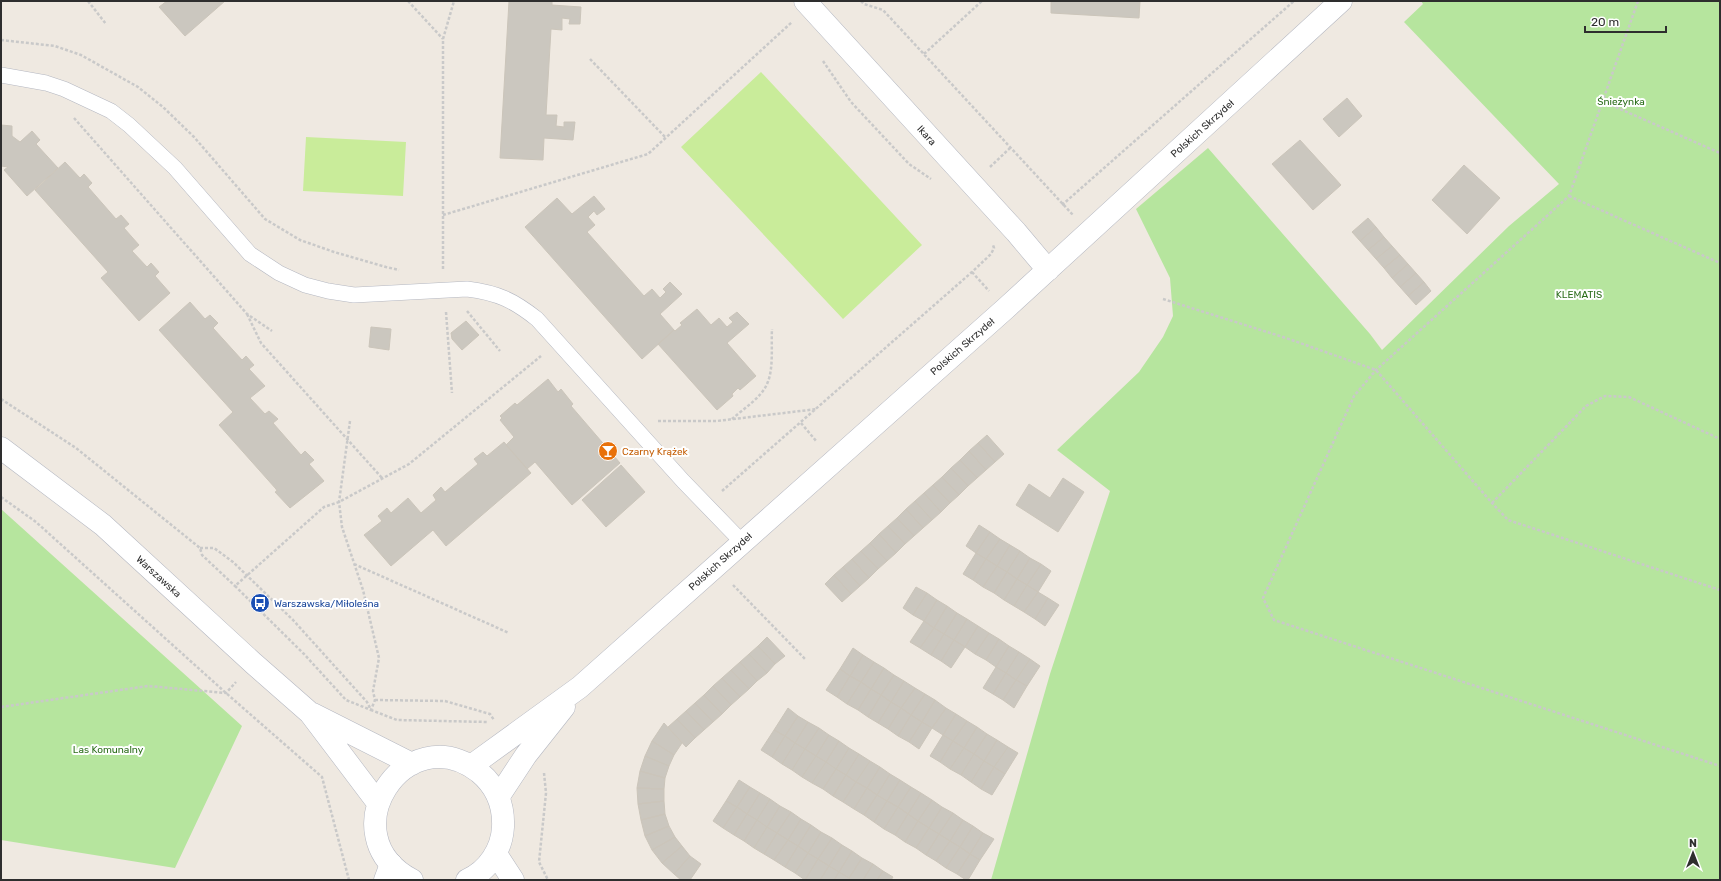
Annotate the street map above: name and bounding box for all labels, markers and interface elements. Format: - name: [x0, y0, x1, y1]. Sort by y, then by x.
- scale bar: [1585, 8, 1666, 34]
- text: 20 m: [1591, 15, 1619, 29]
- park label: Śnieżynka: [1597, 96, 1645, 108]
- street label: Polskich Skrzydeł: [1168, 97, 1237, 160]
- street label: Ikara: [914, 123, 938, 148]
- park label: KLEMATIS: [1556, 289, 1602, 301]
- street label: Polskich Skrzydeł: [928, 315, 997, 378]
- bar icon: Czarny Krążek: [597, 440, 619, 462]
- place label: Czarny Krążek: [622, 446, 689, 458]
- street label: Polskich Skrzydeł: [686, 530, 755, 593]
- street label: Warszawska: [133, 553, 183, 600]
- bus stop icon: Warszawska/Miłoleśna: [249, 592, 271, 614]
- place label: Warszawska/Miłoleśna: [274, 598, 379, 610]
- park label: Las Komunalny: [73, 744, 144, 756]
- north arrow: [1673, 833, 1713, 873]
- text: N: [1689, 837, 1697, 850]

